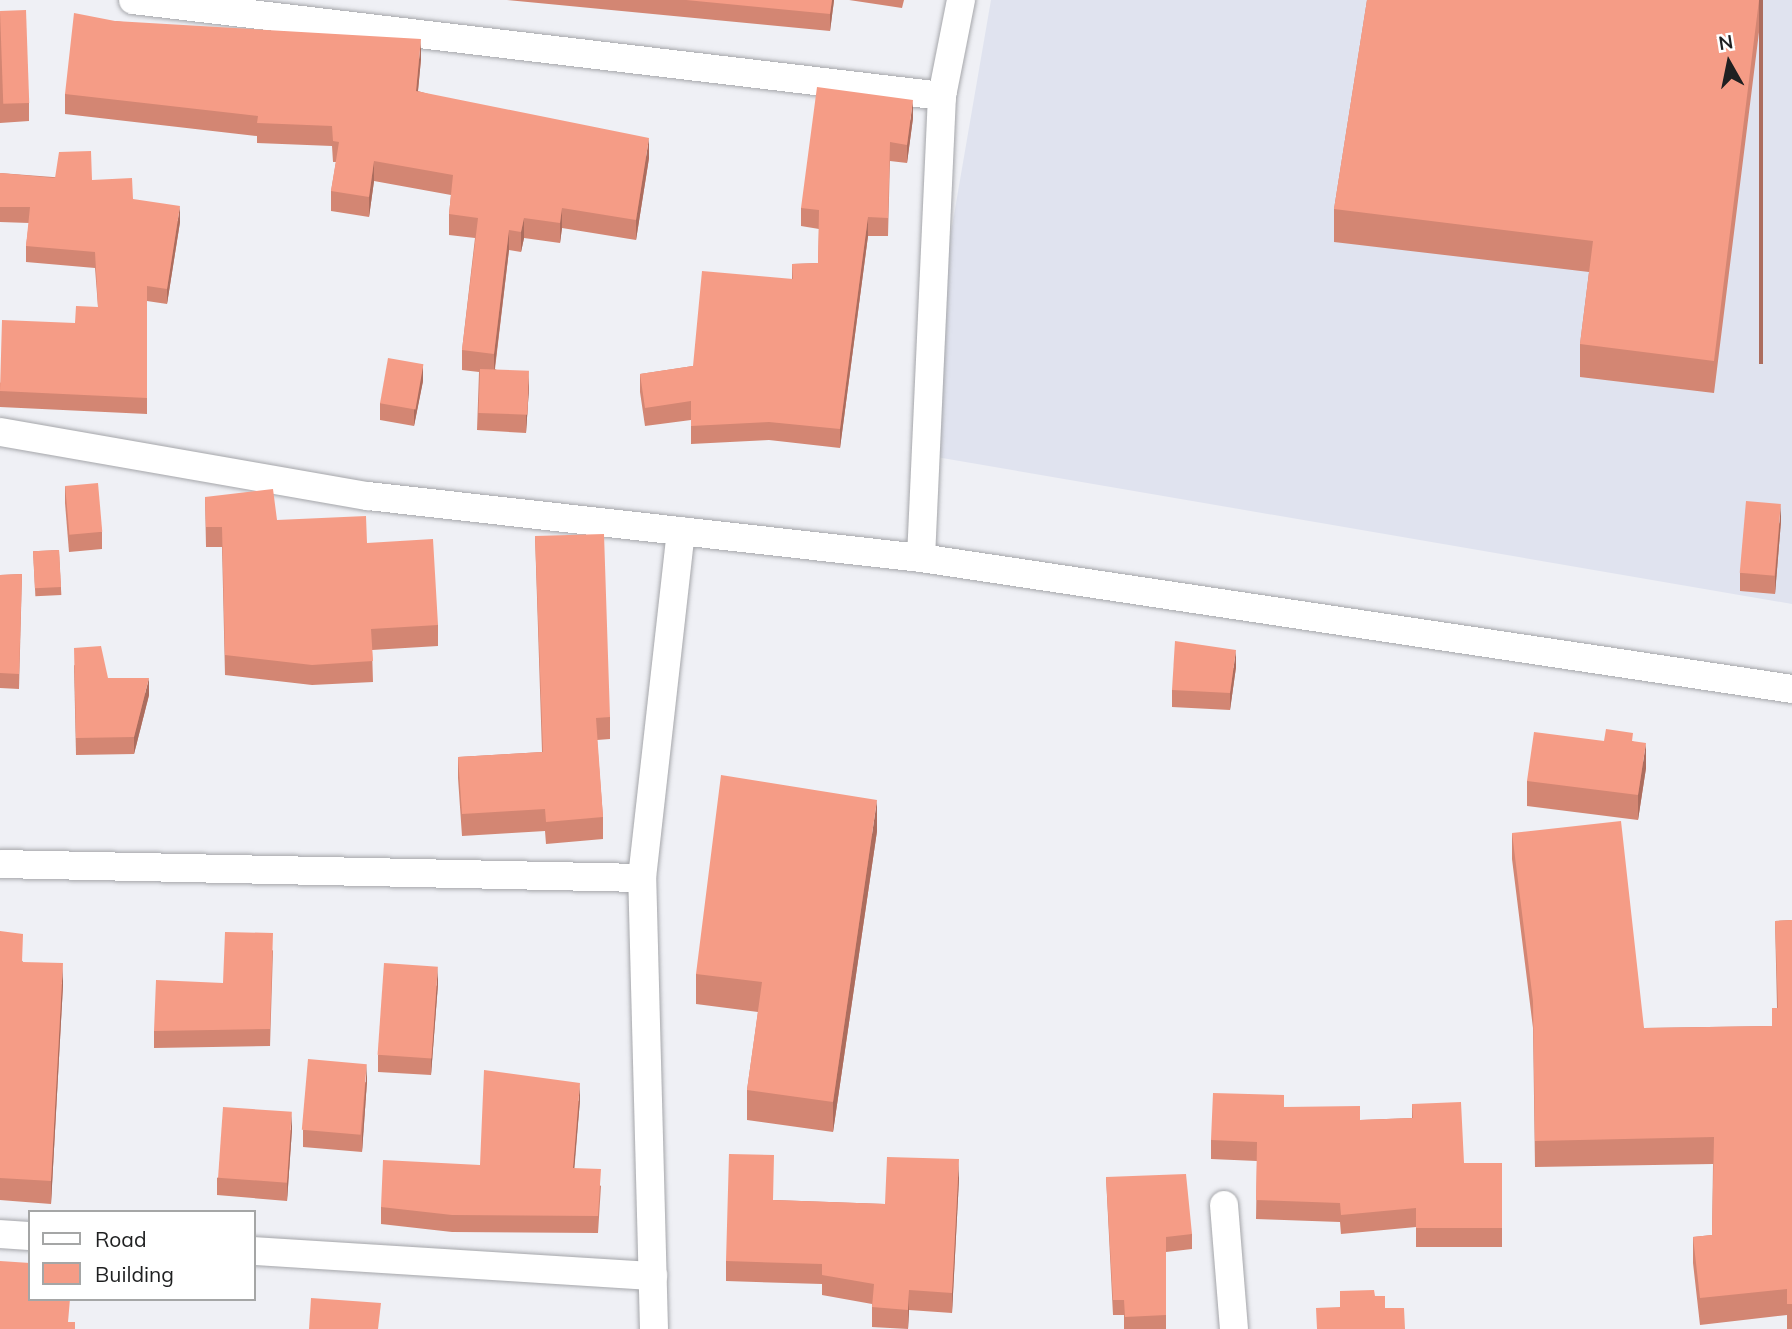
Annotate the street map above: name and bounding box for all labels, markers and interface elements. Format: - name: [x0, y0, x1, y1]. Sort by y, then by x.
- north arrow: [1694, 28, 1764, 98]
- text: N: [1717, 29, 1735, 55]
- legend: [28, 1210, 256, 1301]
- text: Road: [95, 1226, 146, 1252]
- text: Building: [95, 1261, 174, 1287]

